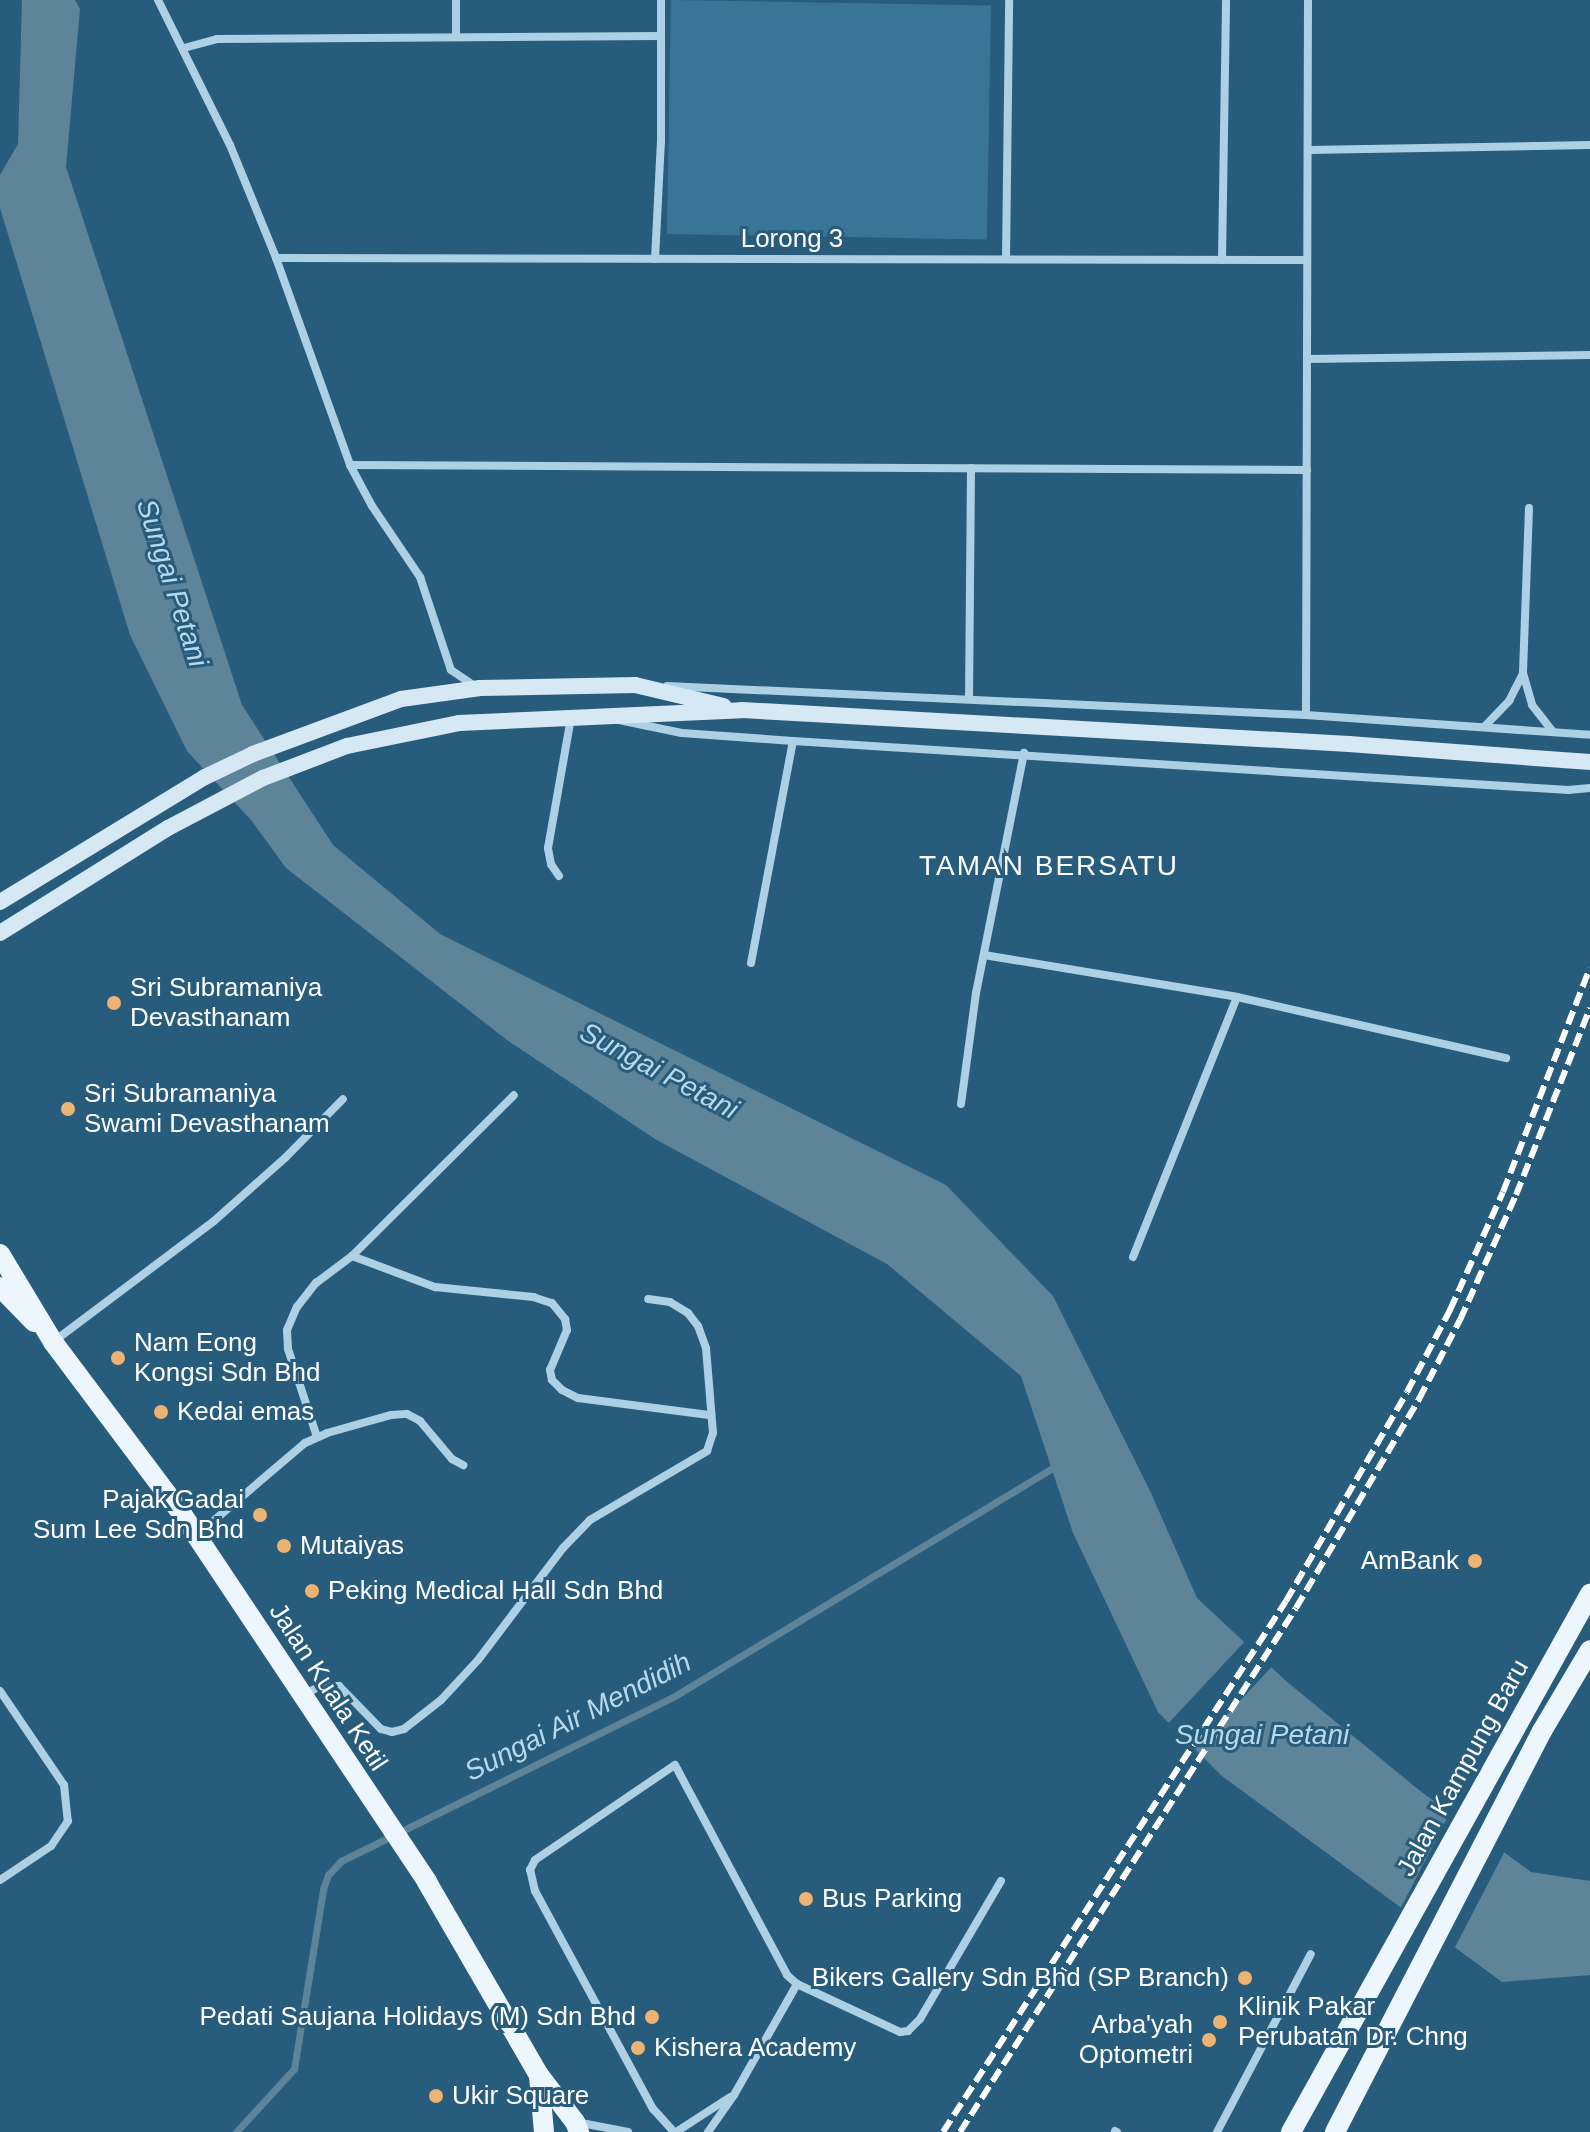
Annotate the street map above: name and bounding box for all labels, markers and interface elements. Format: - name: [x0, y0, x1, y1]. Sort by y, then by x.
- street label: Lorong 3: [741, 223, 843, 255]
- water label: Sungai Petani: [129, 495, 215, 671]
- district label: TAMAN BERSATU: [919, 849, 1179, 883]
- place label: Sri Subramaniya Devasthanam: [130, 972, 322, 1034]
- marker: Sri Subramaniya Devasthanam: [105, 994, 123, 1012]
- water label: Sungai Petani: [574, 1015, 744, 1127]
- place label: Sri Subramaniya Swami Devasthanam: [84, 1078, 330, 1140]
- marker: Sri Subramaniya Swami Devasthanam: [59, 1100, 77, 1118]
- place label: Nam Eong Kongsi Sdn Bhd: [134, 1327, 320, 1388]
- marker: Nam Eong Kongsi Sdn Bhd: [109, 1349, 127, 1367]
- place label: Kedai emas: [177, 1396, 314, 1428]
- marker: Kedai emas: [152, 1403, 170, 1421]
- place label: Pajak Gadai Sum Lee Sdn Bhd: [33, 1484, 244, 1546]
- marker: Pajak Gadai Sum Lee Sdn Bhd: [251, 1506, 269, 1524]
- place label: Mutaiyas: [300, 1530, 404, 1562]
- marker: Mutaiyas: [275, 1537, 293, 1555]
- place label: AmBank: [1361, 1545, 1459, 1577]
- marker: AmBank: [1466, 1552, 1484, 1570]
- place label: Peking Medical Hall Sdn Bhd: [328, 1575, 663, 1607]
- marker: Peking Medical Hall Sdn Bhd: [303, 1582, 321, 1600]
- street label: Jalan Kuala Ketil: [262, 1597, 394, 1777]
- water label: Sungai Air Mendidih: [459, 1645, 697, 1789]
- street label: Jalan Kampung Baru: [1390, 1654, 1536, 1882]
- water label: Sungai Petani: [1175, 1718, 1349, 1752]
- place label: Bus Parking: [822, 1883, 962, 1915]
- marker: Bus Parking: [797, 1890, 815, 1908]
- place label: Bikers Gallery Sdn Bhd (SP Branch): [811, 1962, 1229, 1994]
- marker: Bikers Gallery Sdn Bhd (SP Branch): [1236, 1969, 1254, 1987]
- place label: Klinik Pakar Perubatan Dr. Chng: [1238, 1991, 1468, 2052]
- place label: Pedati Saujana Holidays (M) Sdn Bhd: [200, 2001, 636, 2033]
- marker: Pedati Saujana Holidays (M) Sdn Bhd: [643, 2008, 661, 2026]
- place label: Arba'yah Optometri: [1079, 2009, 1193, 2070]
- marker: Klinik Pakar Perubatan Dr. Chng: [1209, 2011, 1231, 2033]
- marker: Arba'yah Optometri: [1200, 2031, 1218, 2049]
- place label: Kishera Academy: [654, 2032, 858, 2064]
- marker: Kishera Academy: [629, 2039, 647, 2057]
- place label: Ukir Square: [452, 2080, 589, 2112]
- marker: Ukir Square: [427, 2087, 445, 2105]

